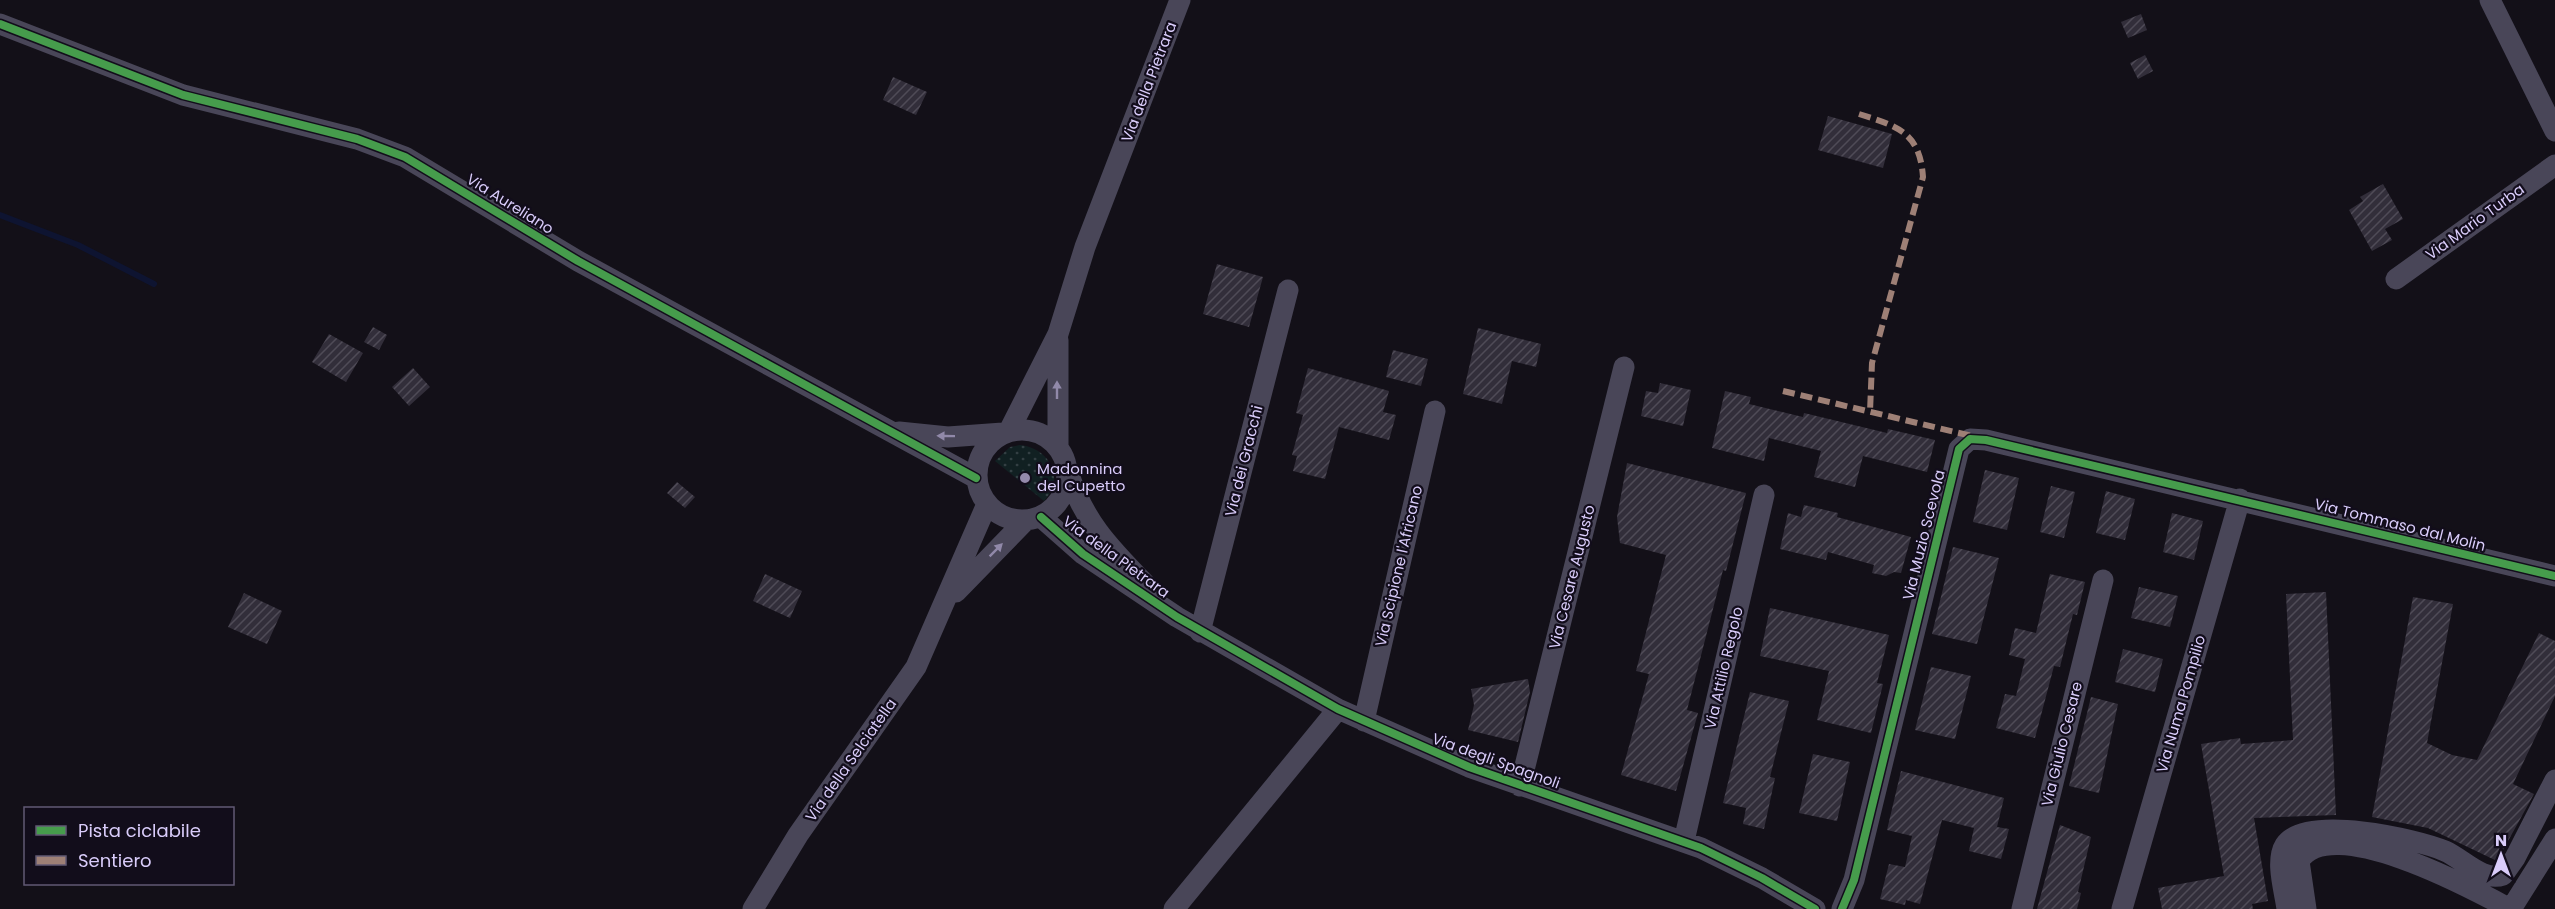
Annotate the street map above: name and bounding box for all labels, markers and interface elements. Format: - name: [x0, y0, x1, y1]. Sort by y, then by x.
- street label: Via della Pietrara: [1116, 19, 1181, 145]
- street label: Via Aureliano: [463, 168, 558, 239]
- street label: Via Mario Turba: [2421, 179, 2528, 265]
- one-way arrow: [1052, 381, 1062, 400]
- street label: Via dei Gracchi: [1220, 403, 1267, 519]
- one-way arrow: [937, 431, 956, 441]
- place label: Madonnina del Cupetto: [1037, 458, 1125, 496]
- street label: Via Muzio Scevola: [1897, 467, 1950, 602]
- marker: Madonnina del Cupetto: [1018, 471, 1032, 485]
- street label: Via Scipione l'Africano: [1370, 483, 1427, 649]
- street label: Via Tommaso dal Molin: [2312, 493, 2488, 556]
- street label: Via Cesare Augusto: [1543, 502, 1600, 651]
- street label: Via della Pietrara: [1059, 511, 1174, 603]
- one-way arrow: [989, 543, 1003, 557]
- street label: Via Attilio Regolo: [1699, 605, 1748, 731]
- street label: Via Numa Pompilio: [2151, 633, 2210, 775]
- street label: Via Giulio Cesare: [2036, 679, 2087, 808]
- street label: Via della Selciatella: [800, 694, 901, 826]
- street label: Via degli Spagnoli: [1429, 728, 1563, 793]
- legend: [24, 807, 234, 885]
- text: Pista ciclabile: [78, 818, 201, 843]
- north arrow: [2471, 825, 2531, 885]
- text: N: [2495, 829, 2507, 852]
- text: Sentiero: [78, 848, 152, 873]

